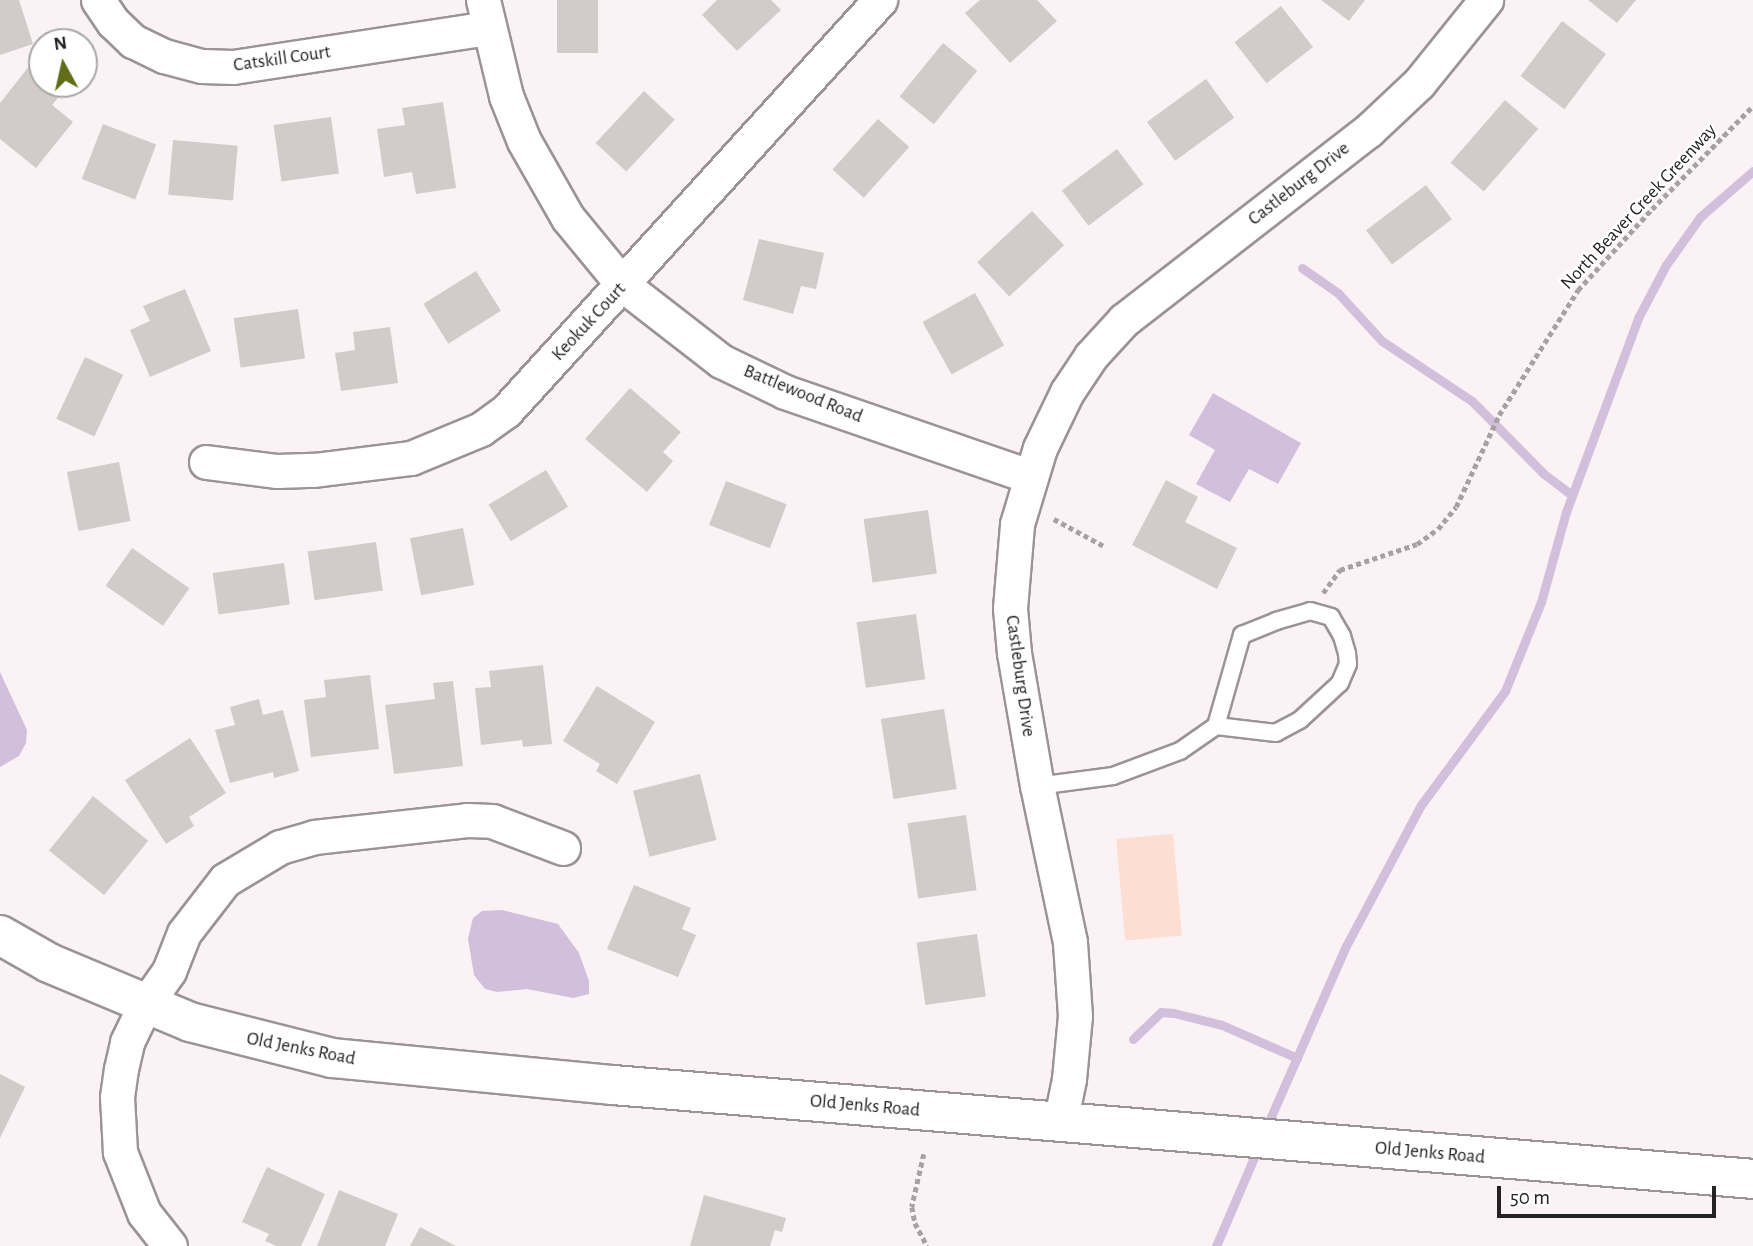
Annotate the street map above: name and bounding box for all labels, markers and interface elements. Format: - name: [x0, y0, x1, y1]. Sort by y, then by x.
- north arrow: [28, 28, 98, 98]
- text: N: [52, 33, 68, 54]
- street label: Catskill Court: [232, 41, 332, 77]
- street label: North Beaver Creek Greenway: [1556, 119, 1722, 295]
- street label: Castleburg Drive: [1244, 137, 1354, 231]
- street label: Keokuk Court: [547, 278, 631, 366]
- street label: Battlewood Road: [740, 360, 866, 428]
- street label: Castleburg Drive: [1000, 614, 1040, 738]
- street label: Old Jenks Road: [245, 1027, 357, 1071]
- street label: Old Jenks Road: [809, 1090, 921, 1122]
- street label: Old Jenks Road: [1374, 1137, 1486, 1169]
- scale bar: [1501, 1172, 1720, 1216]
- text: 50 m: [1510, 1187, 1550, 1208]

